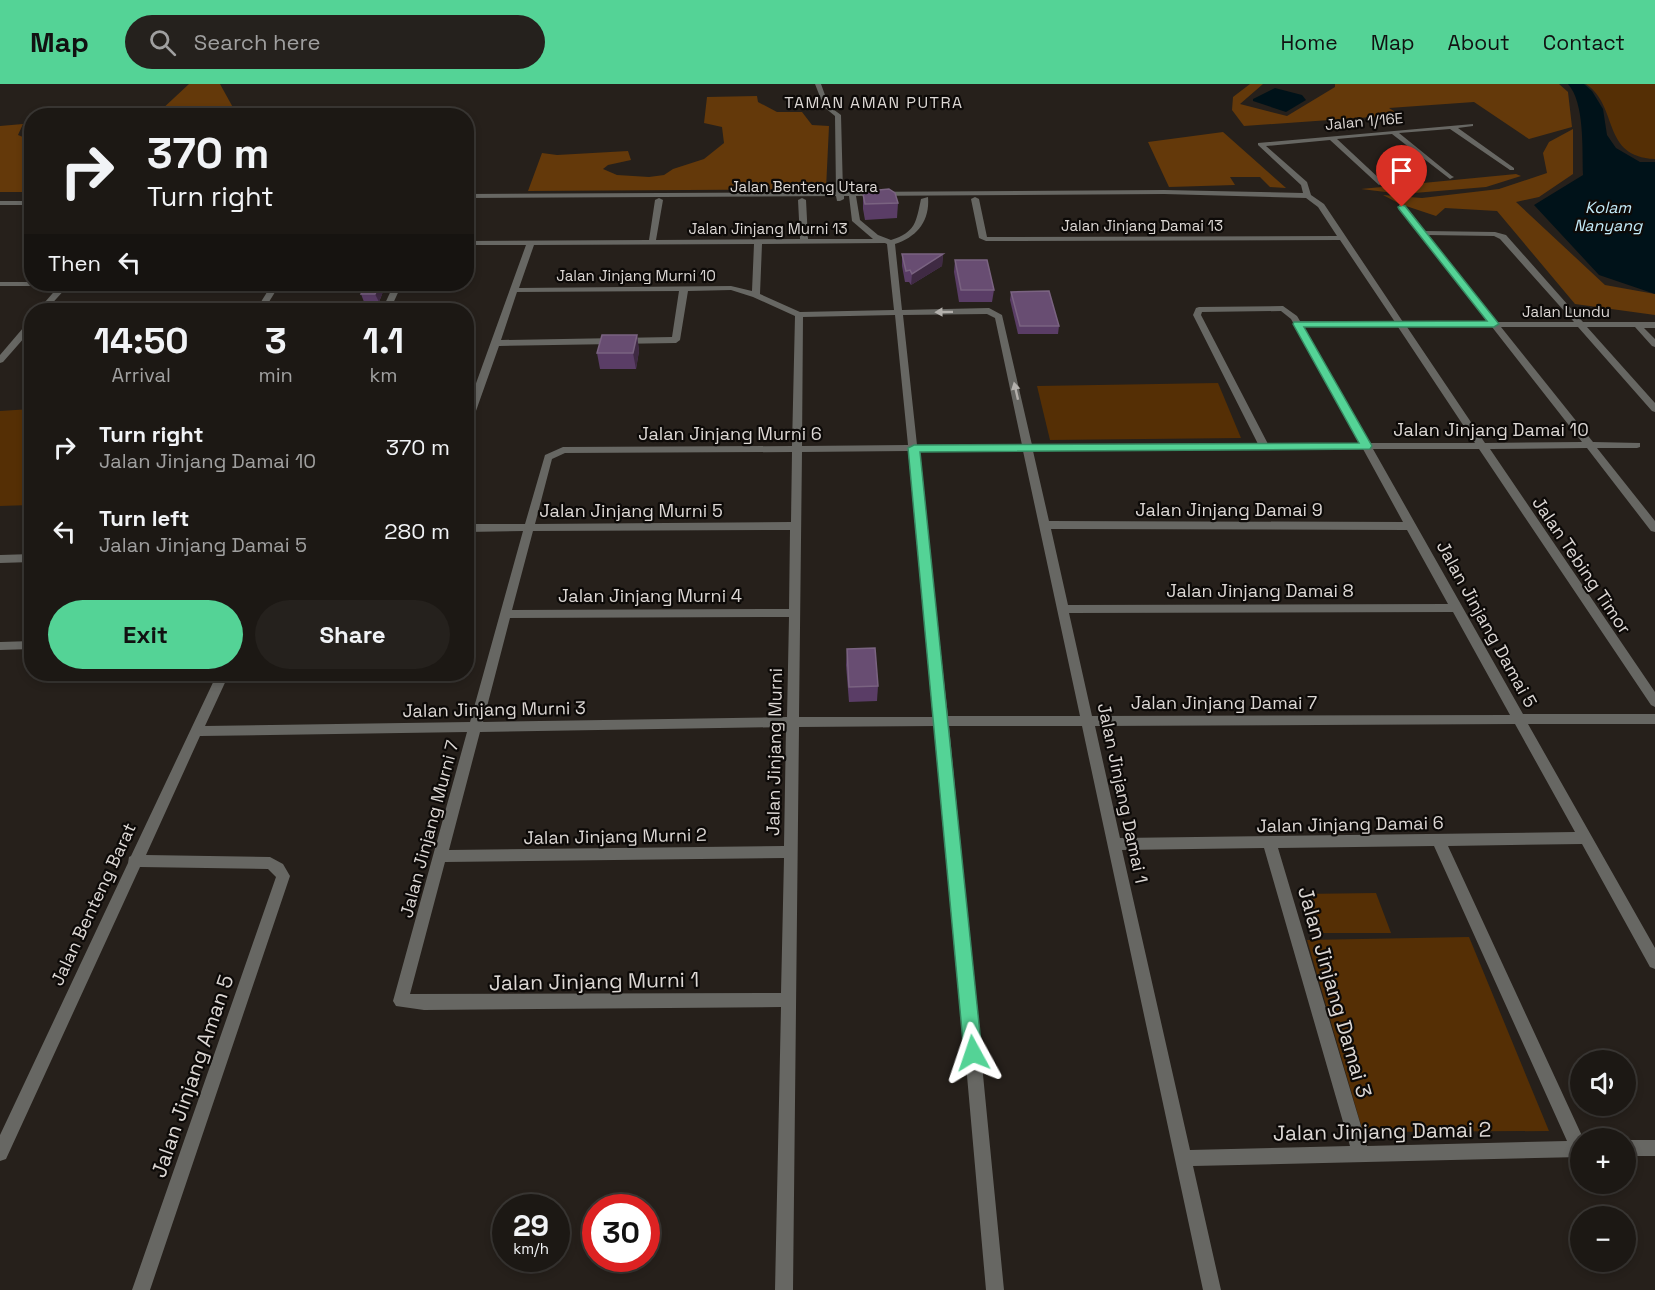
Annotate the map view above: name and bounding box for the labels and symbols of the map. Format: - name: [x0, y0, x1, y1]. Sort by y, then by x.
- district label: TAMAN AMAN PUTRA: [784, 92, 964, 113]
- street label: Jalan 1/16E: [1324, 108, 1404, 134]
- pin: [1376, 145, 1427, 207]
- street label: Jalan Benteng Utara: [730, 177, 878, 196]
- water label: Kolam Nanyang: [1574, 197, 1643, 236]
- street label: Jalan Jinjang Damai 13: [1061, 216, 1223, 235]
- street label: Jalan Jinjang Murni 13: [688, 219, 848, 238]
- street label: Jalan Jinjang Murni 10: [556, 266, 716, 285]
- street label: Jalan Lundu: [1522, 302, 1610, 321]
- one-way arrow: [934, 307, 953, 317]
- one-way arrow: [1011, 382, 1021, 400]
- street label: Jalan Jinjang Damai 10: [1393, 418, 1589, 441]
- street label: Jalan Jinjang Murni 6: [638, 422, 822, 445]
- street label: Jalan Tebing Timor: [1527, 492, 1637, 638]
- street label: Jalan Jinjang Damai 9: [1135, 498, 1323, 521]
- street label: Jalan Jinjang Murni 5: [539, 499, 723, 522]
- street label: Jalan Jinjang Damai 5: [1432, 537, 1542, 711]
- street label: Jalan Jinjang Damai 8: [1166, 579, 1354, 602]
- street label: Jalan Jinjang Murni 4: [558, 584, 742, 607]
- street label: Jalan Jinjang Murni: [761, 668, 787, 836]
- street label: Jalan Jinjang Damai 7: [1131, 691, 1317, 714]
- street label: Jalan Jinjang Murni 3: [402, 696, 586, 722]
- street label: Jalan Jinjang Damai 1: [1093, 701, 1153, 885]
- street label: Jalan Jinjang Murni 7: [394, 738, 464, 920]
- street label: Jalan Jinjang Damai 6: [1256, 811, 1444, 837]
- street label: Jalan Benteng Barat: [45, 819, 141, 989]
- street label: Jalan Jinjang Murni 2: [523, 823, 707, 849]
- street label: Jalan Jinjang Damai 3: [1292, 883, 1378, 1101]
- street label: Jalan Jinjang Murni 1: [489, 966, 699, 996]
- street label: Jalan Jinjang Aman 5: [145, 971, 239, 1181]
- position arrow: [941, 1021, 1005, 1085]
- street label: Jalan Jinjang Damai 2: [1273, 1116, 1491, 1146]
- speed limit sign: 30: [582, 1194, 660, 1272]

